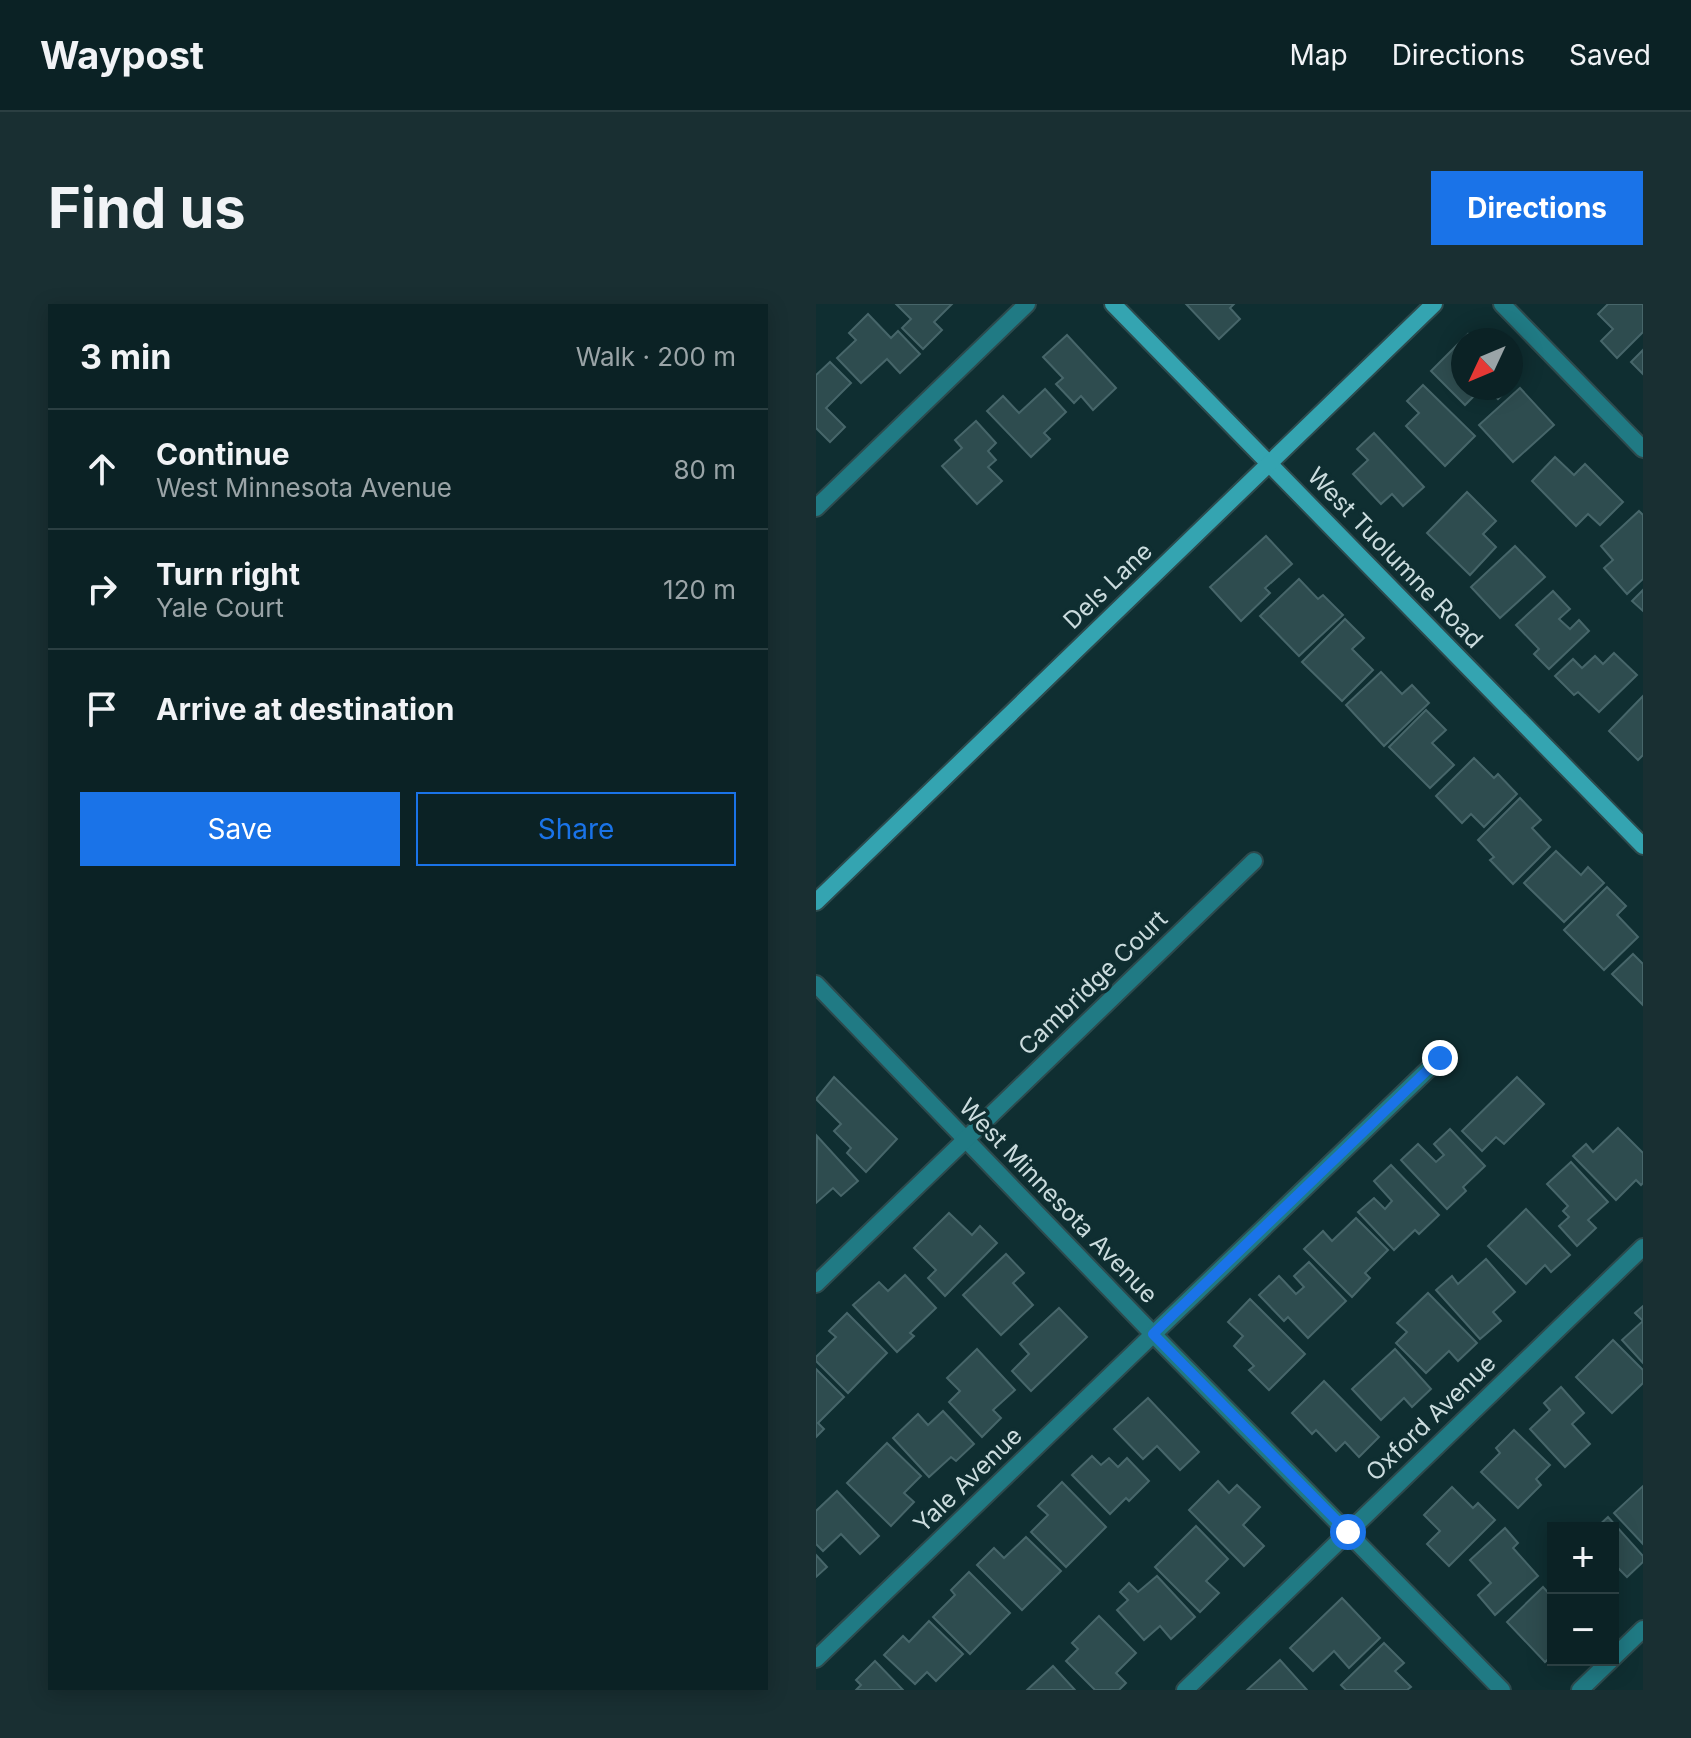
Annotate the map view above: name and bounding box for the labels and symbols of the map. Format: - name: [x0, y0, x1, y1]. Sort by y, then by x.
- north arrow: [1451, 328, 1523, 400]
- street label: West Tuolumne Road: [1302, 461, 1489, 654]
- street label: Dels Lane: [1057, 536, 1158, 635]
- street label: Cambridge Court: [1012, 904, 1173, 1061]
- route end: [1422, 1040, 1458, 1076]
- street label: West Minnesota Avenue: [953, 1092, 1164, 1309]
- street label: Oxford Avenue: [1360, 1349, 1501, 1487]
- street label: Yale Avenue: [908, 1421, 1028, 1538]
- route start: [1330, 1514, 1366, 1550]

